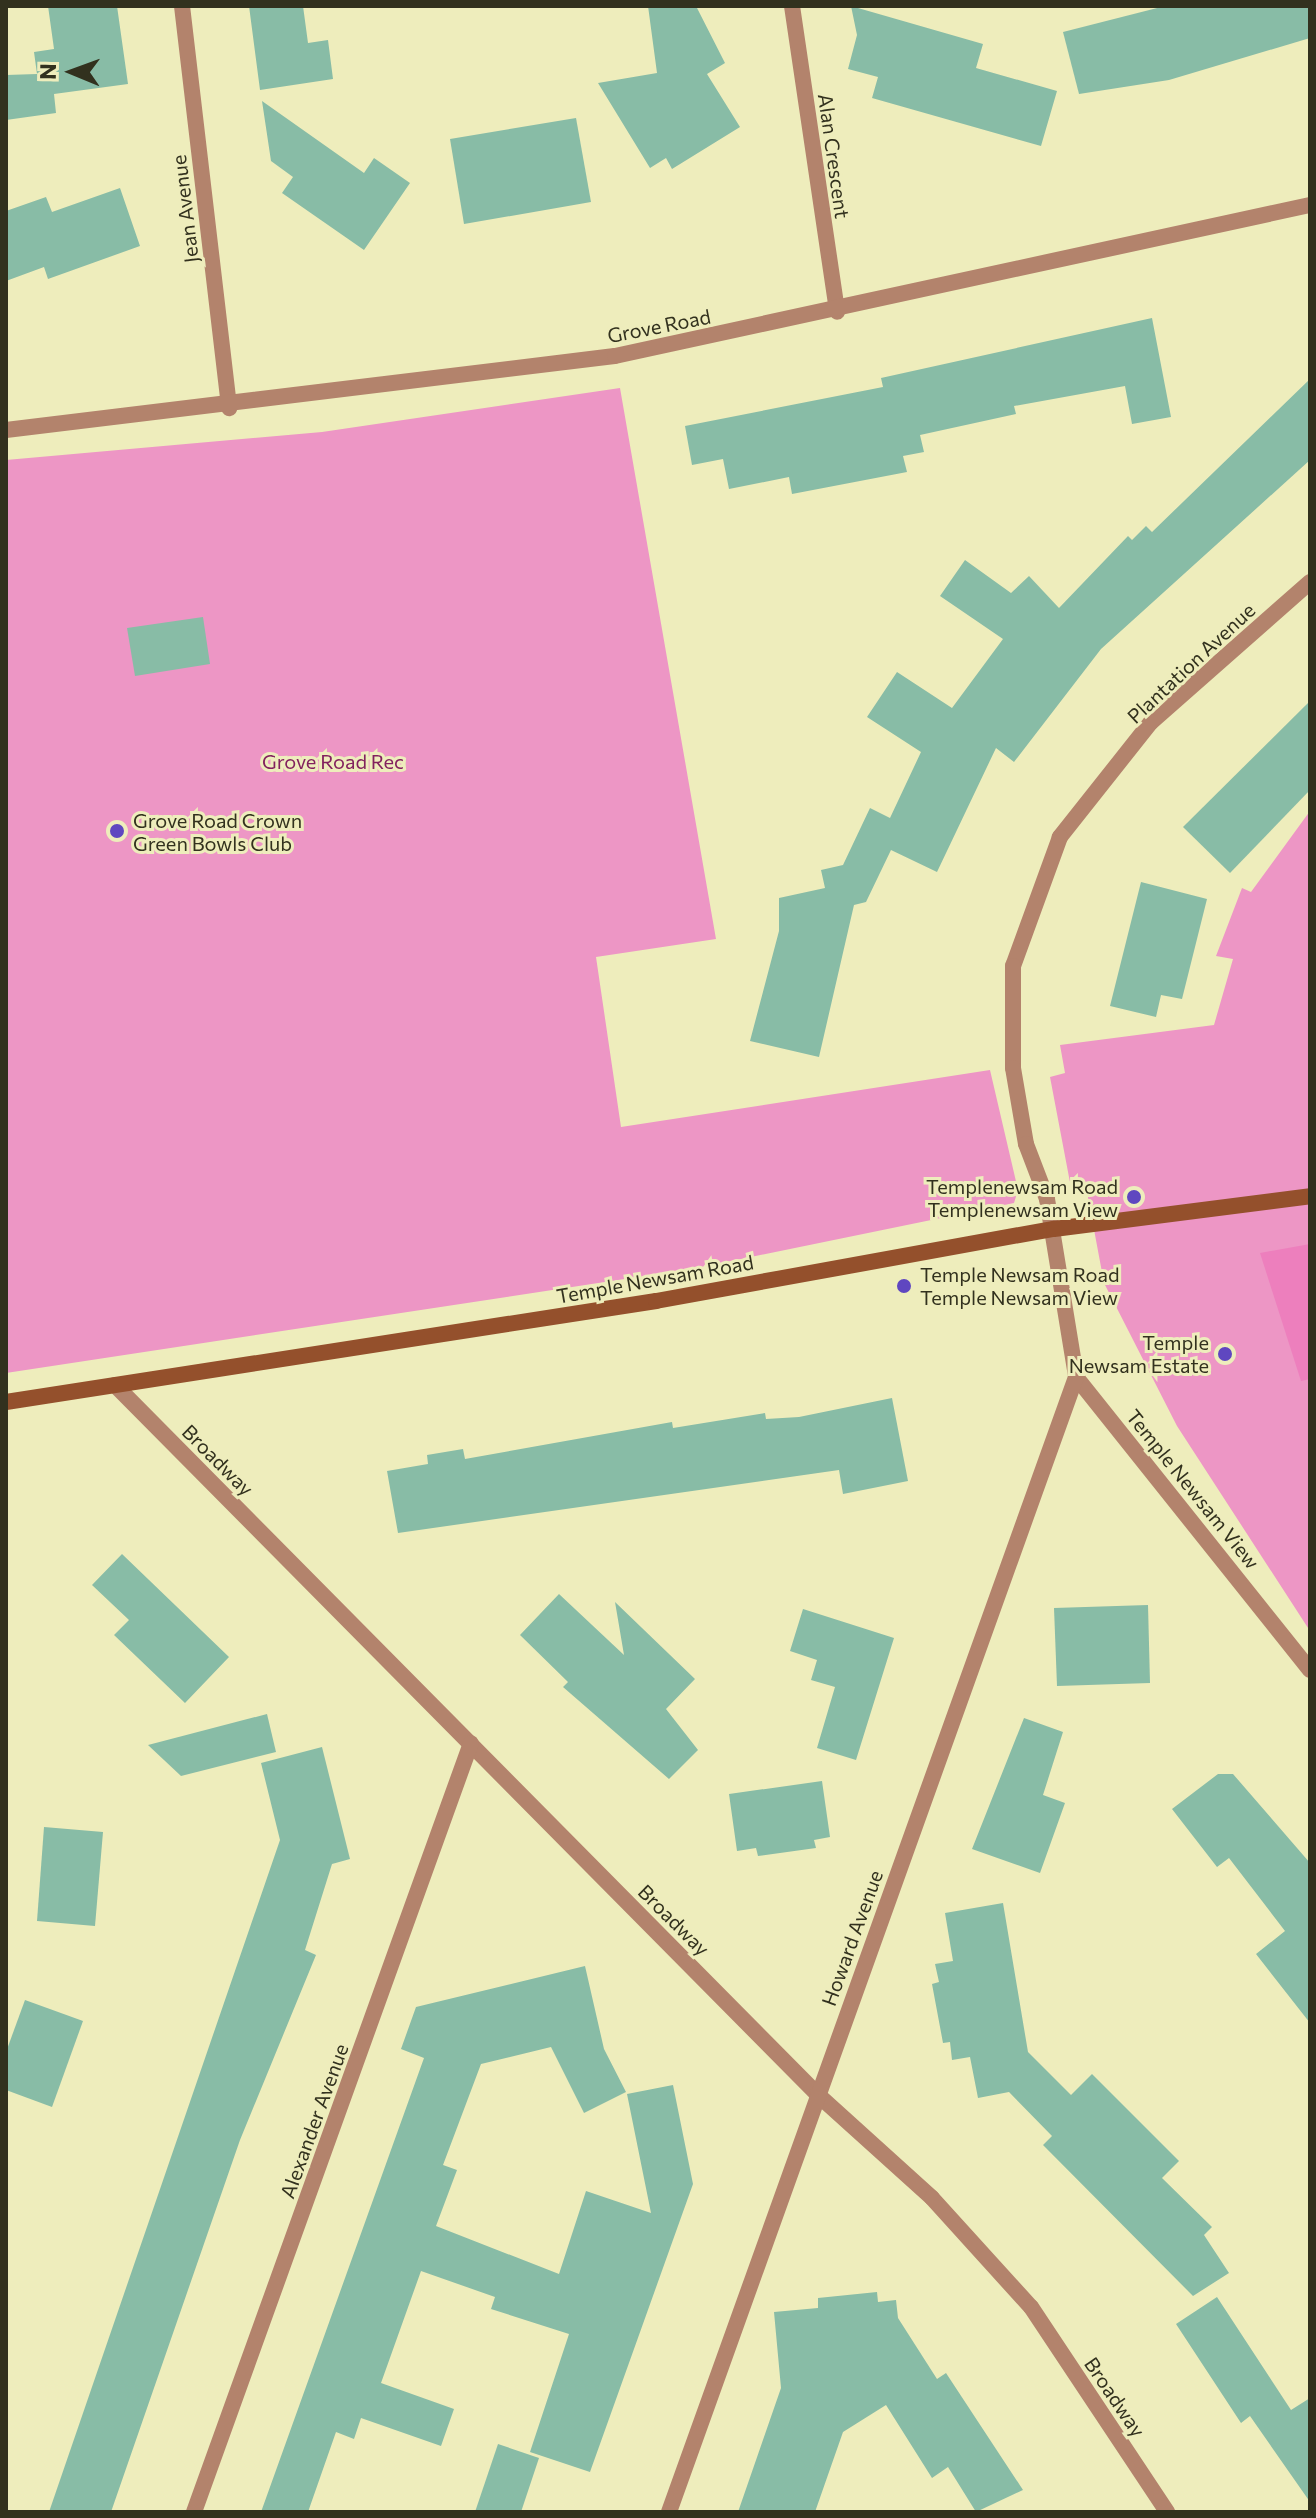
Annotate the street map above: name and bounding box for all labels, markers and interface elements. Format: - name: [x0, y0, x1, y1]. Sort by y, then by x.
- north arrow: [32, 32, 112, 112]
- text: N: [34, 63, 61, 80]
- street label: Alan Crescent: [813, 92, 855, 220]
- street label: Jean Avenue: [166, 154, 204, 264]
- street label: Grove Road: [605, 304, 713, 348]
- street label: Plantation Avenue: [1122, 598, 1260, 728]
- park label: Grove Road Rec: [262, 749, 404, 773]
- place label: Grove Road Crown Green Bowls Club: [133, 808, 302, 855]
- marker: Grove Road Crown Green Bowls Club: [108, 822, 126, 840]
- place label: Templenewsam Road Templenewsam View: [926, 1174, 1118, 1221]
- marker: Templenewsam Road Templenewsam View: [1125, 1188, 1143, 1206]
- street label: Temple Newsam Road: [555, 1250, 755, 1308]
- place label: Temple Newsam Road Temple Newsam View: [920, 1262, 1119, 1309]
- marker: Temple Newsam Road Temple Newsam View: [895, 1277, 913, 1295]
- place label: Temple Newsam Estate: [1069, 1330, 1209, 1377]
- marker: Temple Newsam Estate: [1216, 1345, 1234, 1363]
- street label: Temple Newsam View: [1121, 1405, 1265, 1573]
- street label: Broadway: [177, 1419, 259, 1501]
- street label: Howard Avenue: [816, 1867, 888, 2009]
- street label: Broadway: [633, 1879, 715, 1961]
- street label: Alexander Avenue: [275, 2041, 353, 2201]
- street label: Broadway: [1080, 2353, 1150, 2441]

